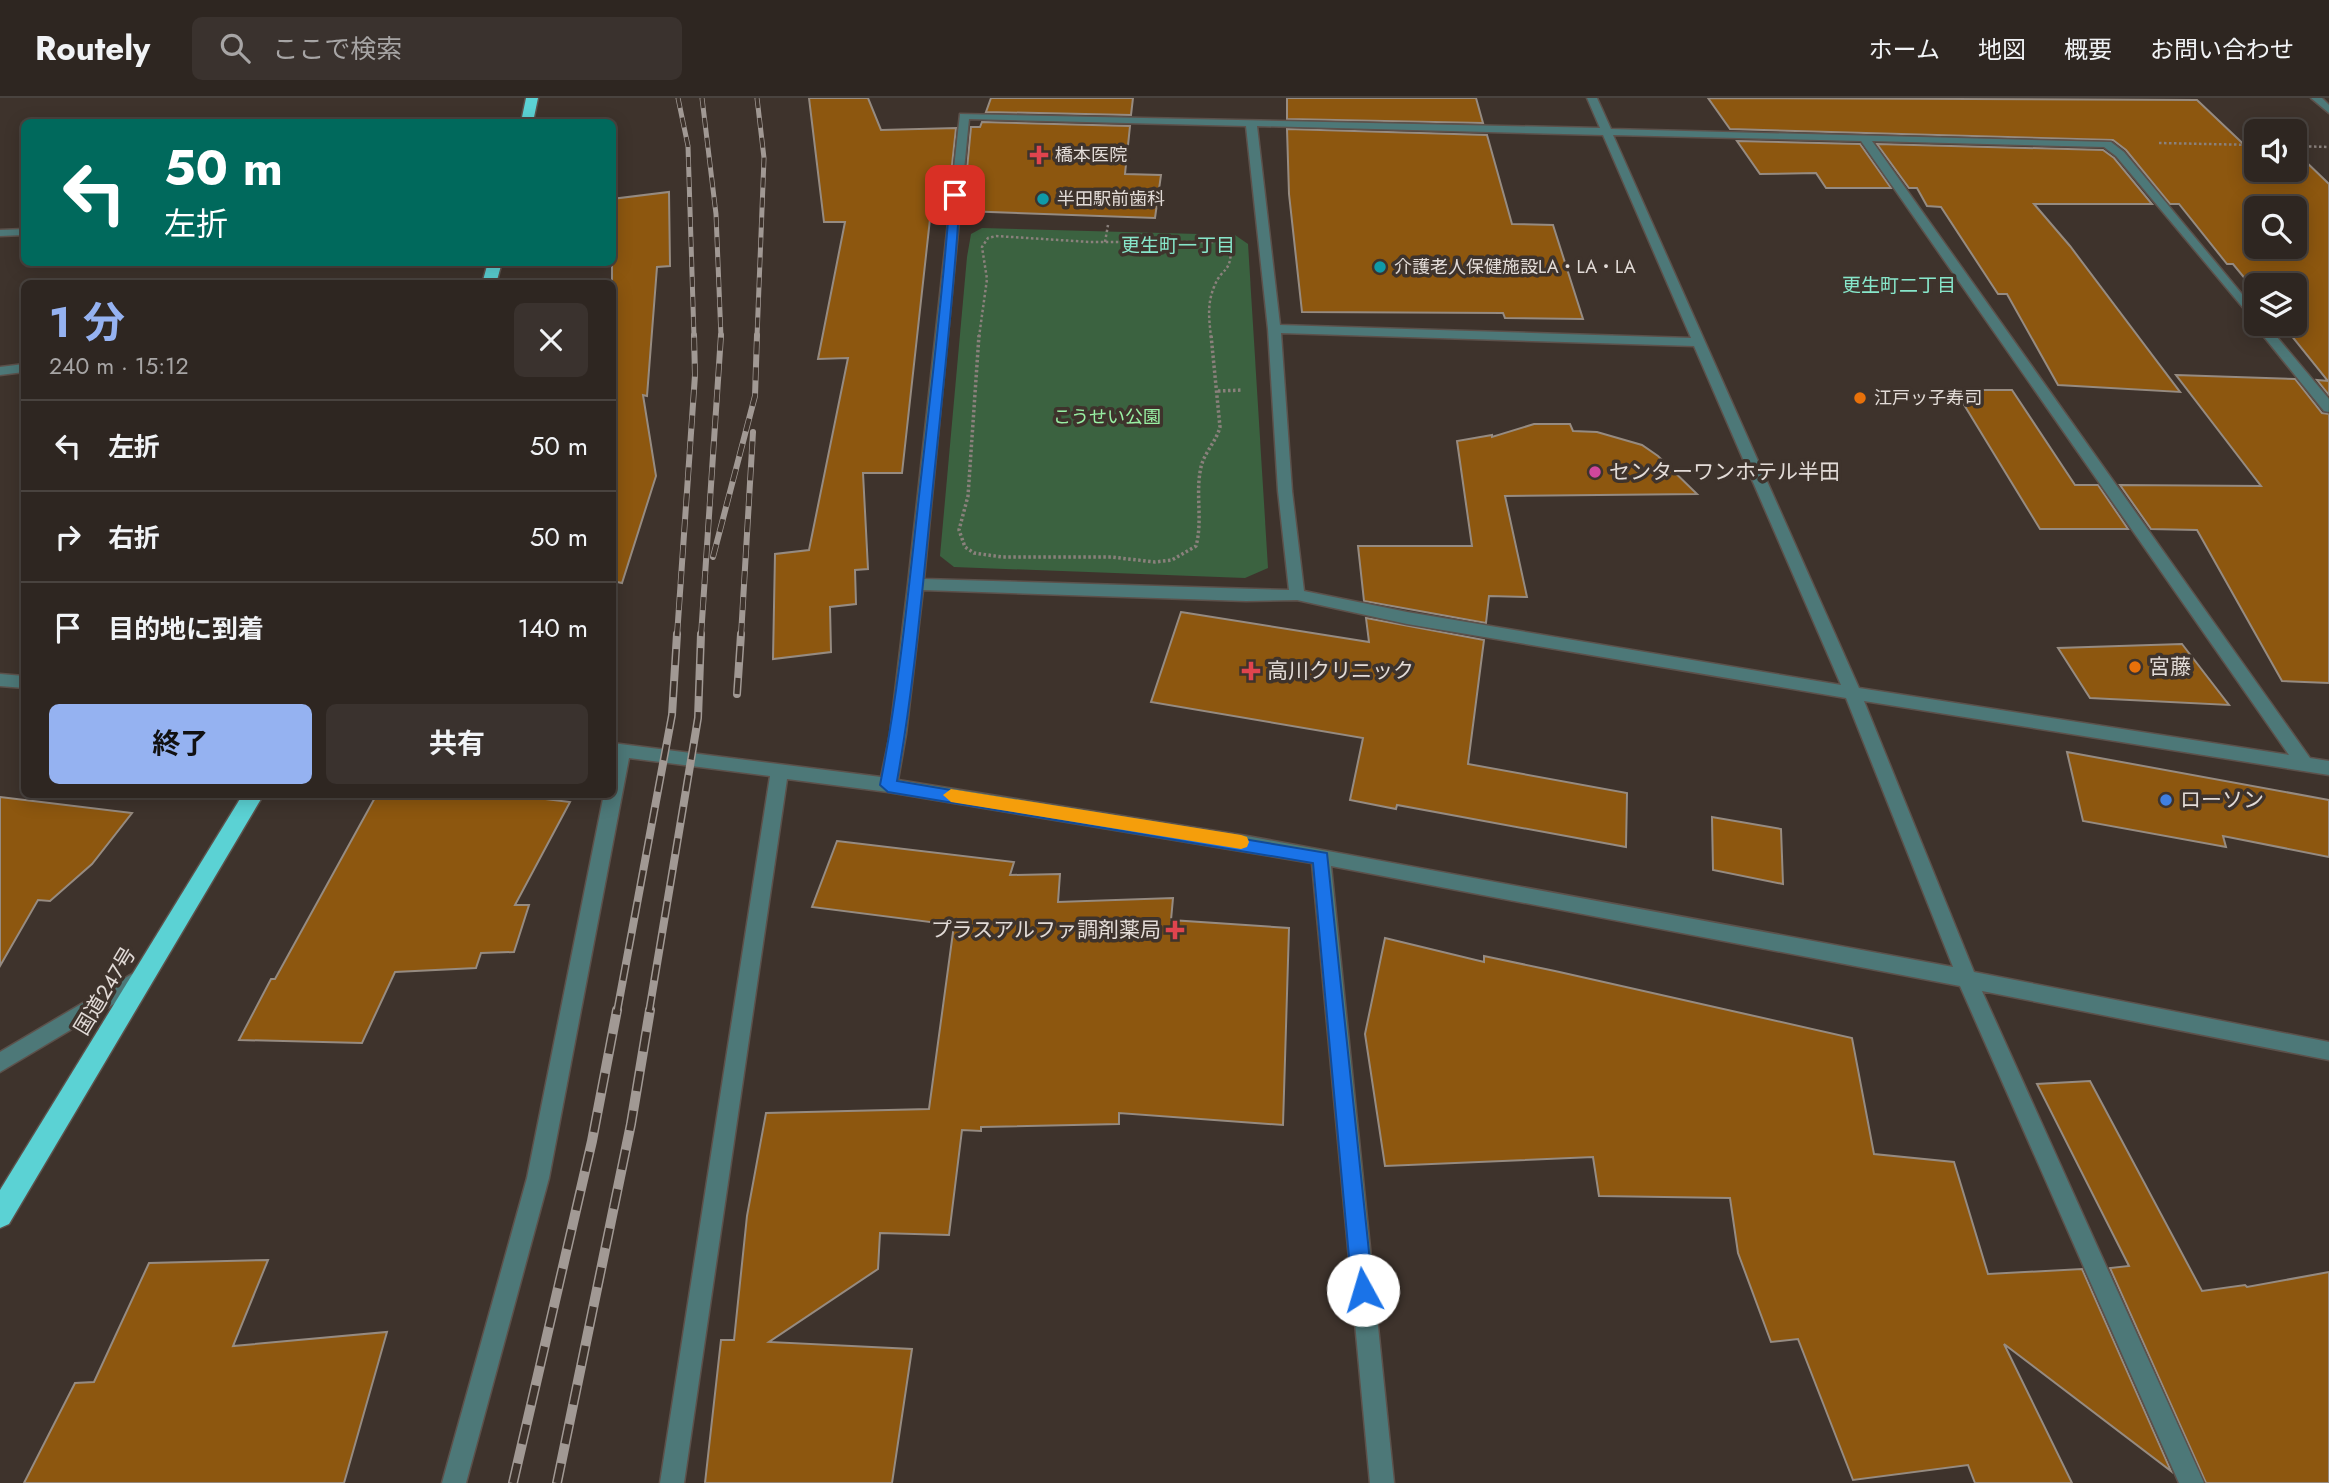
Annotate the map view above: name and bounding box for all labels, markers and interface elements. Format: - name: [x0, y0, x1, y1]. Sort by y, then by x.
- search box: [192, 17, 682, 80]
- text: Routely: [35, 25, 150, 72]
- icon: search: [216, 29, 254, 67]
- text: ここで検索: [272, 30, 402, 68]
- text: ホーム: [1869, 32, 1940, 67]
- text: 地図: [1978, 32, 2026, 67]
- text: 概要: [2064, 32, 2112, 67]
- text: お問い合わせ: [2150, 32, 2294, 67]
- map controls: [2244, 119, 2307, 336]
- button: sound: [2244, 119, 2307, 182]
- text: 50 m: [164, 133, 283, 203]
- place label: 橋本医院: [1055, 142, 1127, 168]
- marker: 橋本医院: [1029, 145, 1049, 165]
- icon: left: [49, 147, 140, 238]
- pin: [925, 165, 985, 225]
- icon: arrive: [936, 176, 974, 214]
- place label: 半田駅前歯科: [1057, 186, 1165, 212]
- marker: 半田駅前歯科: [1035, 191, 1051, 207]
- button: search: [2244, 196, 2307, 259]
- text: 左折: [164, 201, 228, 247]
- district label: 更生町一丁目: [1121, 232, 1235, 259]
- place label: 介護老人保健施設LA・LA・LA: [1394, 254, 1636, 280]
- marker: 介護老人保健施設LA・LA・LA: [1372, 259, 1388, 275]
- district label: 更生町二丁目: [1842, 272, 1956, 299]
- button: layers: [2244, 273, 2307, 336]
- text: 1 分: [49, 292, 125, 353]
- button: close: [514, 303, 588, 377]
- text: 240 m · 15:12: [49, 349, 189, 383]
- place label: 江戸ッ子寿司: [1874, 385, 1982, 411]
- marker: 江戸ッ子寿司: [1852, 390, 1868, 406]
- park label: こうせい公園: [1053, 404, 1161, 430]
- icon: left: [49, 427, 87, 465]
- text: 50 m: [530, 427, 588, 465]
- text: 左折: [108, 428, 160, 466]
- place label: センターワンホテル半田: [1609, 457, 1840, 487]
- marker: センターワンホテル半田: [1587, 464, 1603, 480]
- icon: right: [49, 518, 87, 556]
- text: 50 m: [530, 518, 588, 556]
- text: 右折: [108, 519, 160, 557]
- icon: arrive: [49, 609, 87, 647]
- text: 140 m: [517, 609, 588, 647]
- text: 目的地に到着: [108, 610, 264, 648]
- place label: 宮藤: [2149, 652, 2191, 682]
- place label: 高川クリニック: [1267, 656, 1414, 686]
- marker: 宮藤: [2127, 659, 2143, 675]
- marker: 高川クリニック: [1241, 661, 1261, 681]
- button: 終了: [49, 704, 312, 784]
- button: 共有: [326, 704, 588, 784]
- place label: ローソン: [2180, 785, 2264, 815]
- marker: ローソン: [2158, 792, 2174, 808]
- place label: プラスアルファ調剤薬局: [931, 915, 1161, 945]
- marker: プラスアルファ調剤薬局: [1167, 922, 1183, 938]
- street label: 国道247号: [67, 941, 143, 1041]
- position arrow: [1326, 1253, 1400, 1327]

